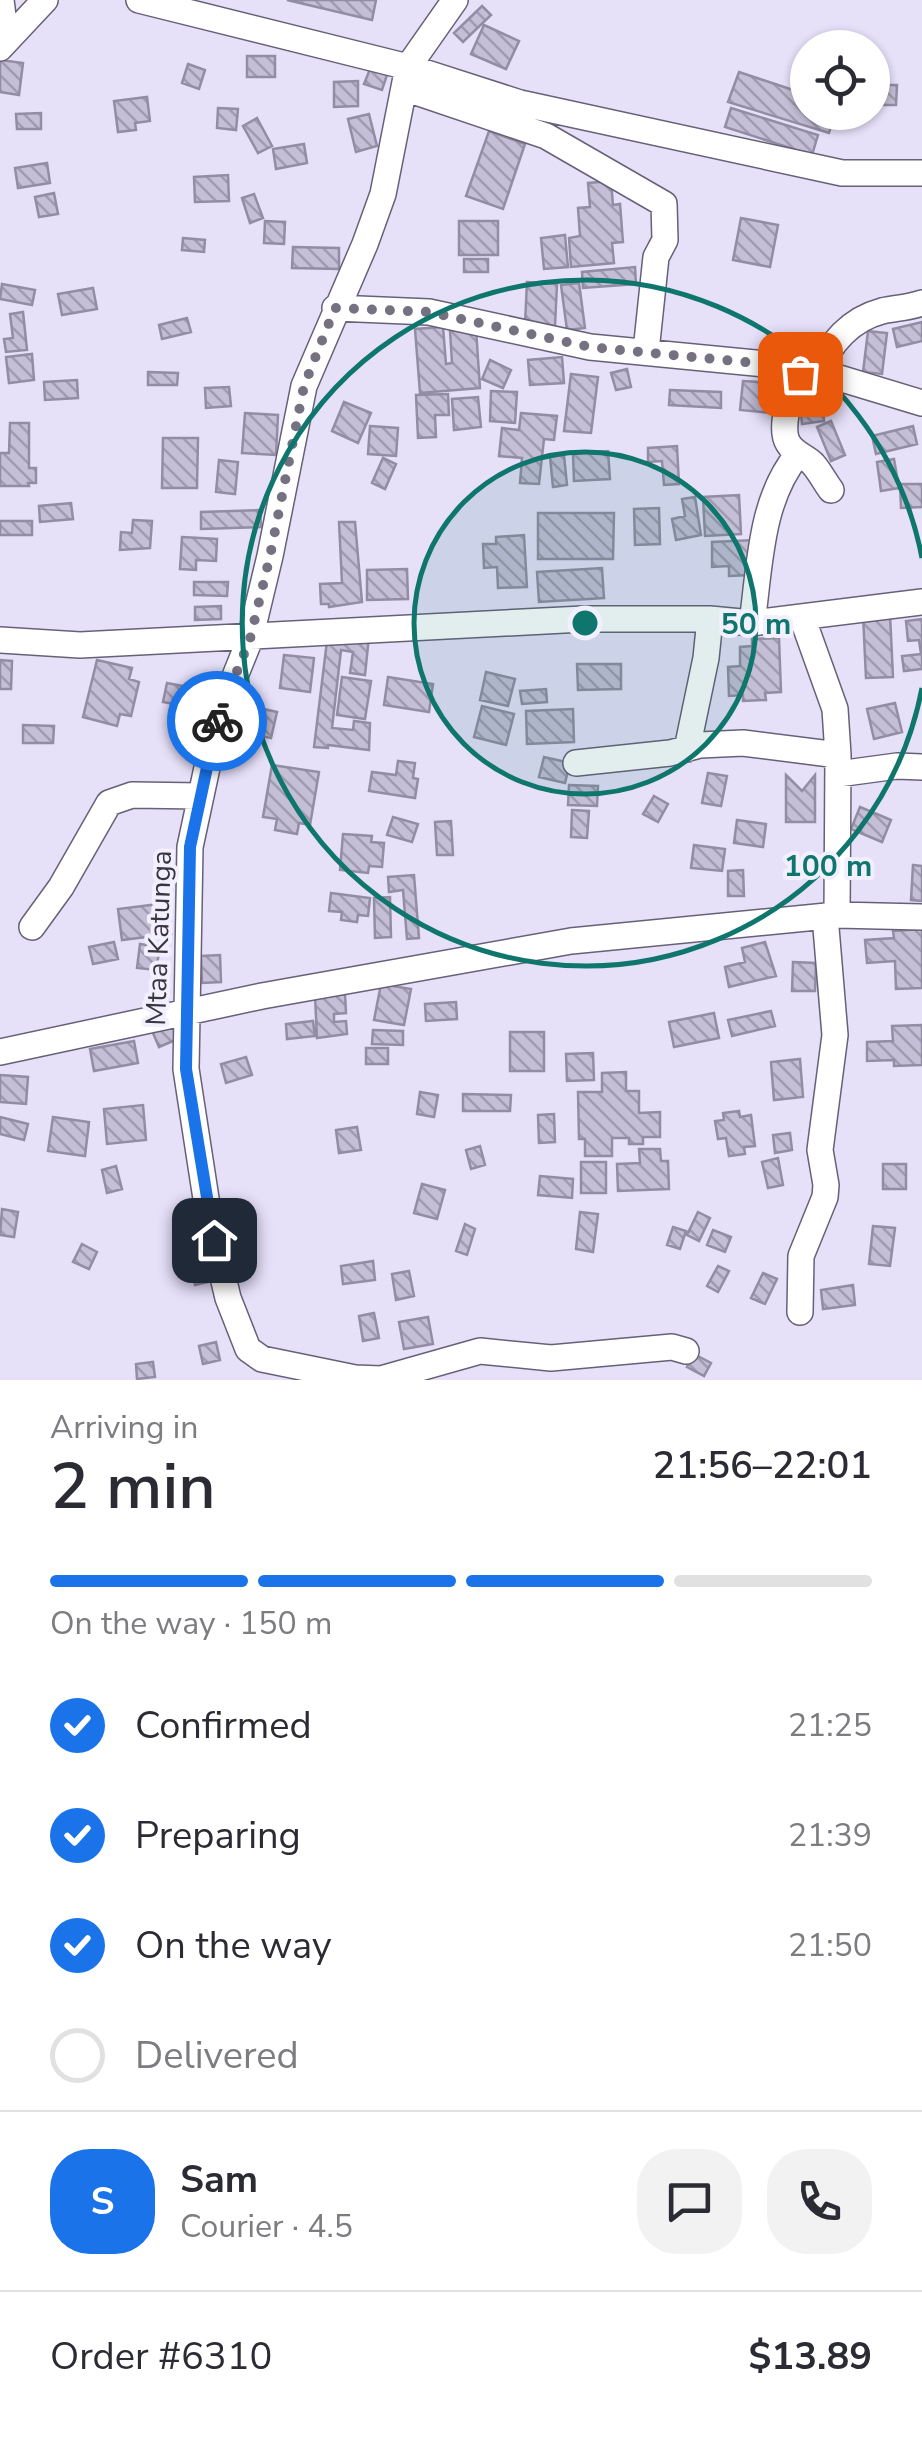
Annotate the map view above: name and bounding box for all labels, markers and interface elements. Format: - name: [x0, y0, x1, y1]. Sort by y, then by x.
- map controls: [790, 30, 890, 130]
- button: locate: [790, 30, 890, 130]
- pin: [758, 332, 843, 417]
- icon: bag: [773, 347, 828, 402]
- text: 50 m: [721, 604, 791, 645]
- centre of rings: [567, 605, 603, 641]
- courier: [167, 671, 267, 771]
- icon: bike: [190, 694, 245, 749]
- text: 100 m: [784, 846, 872, 887]
- street label: Mtaa Katunga: [137, 850, 181, 1026]
- pin: [172, 1198, 257, 1283]
- icon: home: [187, 1213, 242, 1268]
- text: Arriving in: [50, 1406, 198, 1449]
- text: 21:56–22:01: [653, 1440, 872, 1491]
- text: 2 min: [50, 1442, 216, 1531]
- text: On the way · 150 m: [50, 1602, 332, 1645]
- icon: check: [50, 1698, 105, 1753]
- text: Confirmed: [135, 1700, 312, 1751]
- text: 21:25: [788, 1704, 872, 1747]
- icon: check: [50, 1808, 105, 1863]
- text: Preparing: [135, 1810, 301, 1861]
- text: 21:39: [788, 1814, 872, 1857]
- icon: check: [50, 1918, 105, 1973]
- text: On the way: [135, 1920, 331, 1971]
- text: 21:50: [788, 1924, 872, 1967]
- text: Delivered: [135, 2030, 299, 2081]
- button: chat: [637, 2149, 742, 2254]
- button: phone: [767, 2149, 872, 2254]
- text: Sam: [180, 2154, 258, 2205]
- text: S: [91, 2176, 114, 2227]
- text: Courier · 4.5: [180, 2205, 353, 2248]
- text: Order #6310: [50, 2331, 272, 2382]
- text: $13.89: [749, 2331, 872, 2382]

